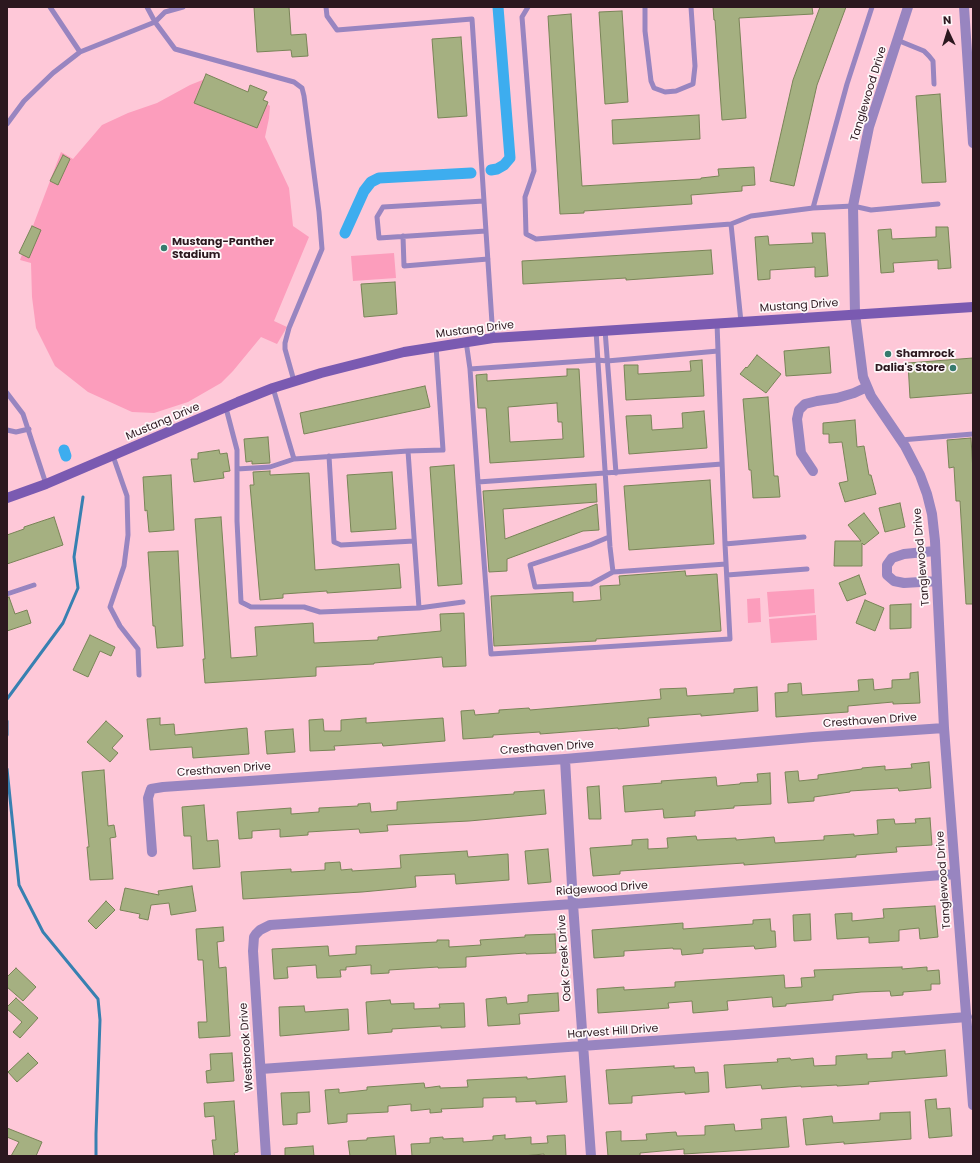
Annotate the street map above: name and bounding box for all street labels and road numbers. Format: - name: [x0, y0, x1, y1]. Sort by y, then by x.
- street label: Tanglewood Drive: [848, 45, 890, 143]
- street label: Mustang Drive: [759, 297, 839, 315]
- street label: Mustang Drive: [435, 319, 515, 341]
- street label: Mustang Drive: [124, 401, 202, 443]
- street label: Tanglewood Drive: [911, 507, 933, 607]
- street label: Cresthaven Drive: [823, 711, 917, 731]
- street label: Cresthaven Drive: [500, 738, 594, 758]
- street label: Cresthaven Drive: [177, 760, 271, 780]
- street label: Tanglewood Drive: [934, 830, 954, 930]
- street label: Ridgewood Drive: [556, 879, 648, 899]
- street label: Oak Creek Drive: [555, 914, 575, 1002]
- street label: Westbrook Drive: [237, 1002, 257, 1092]
- street label: Harvest Hill Drive: [567, 1022, 659, 1042]

